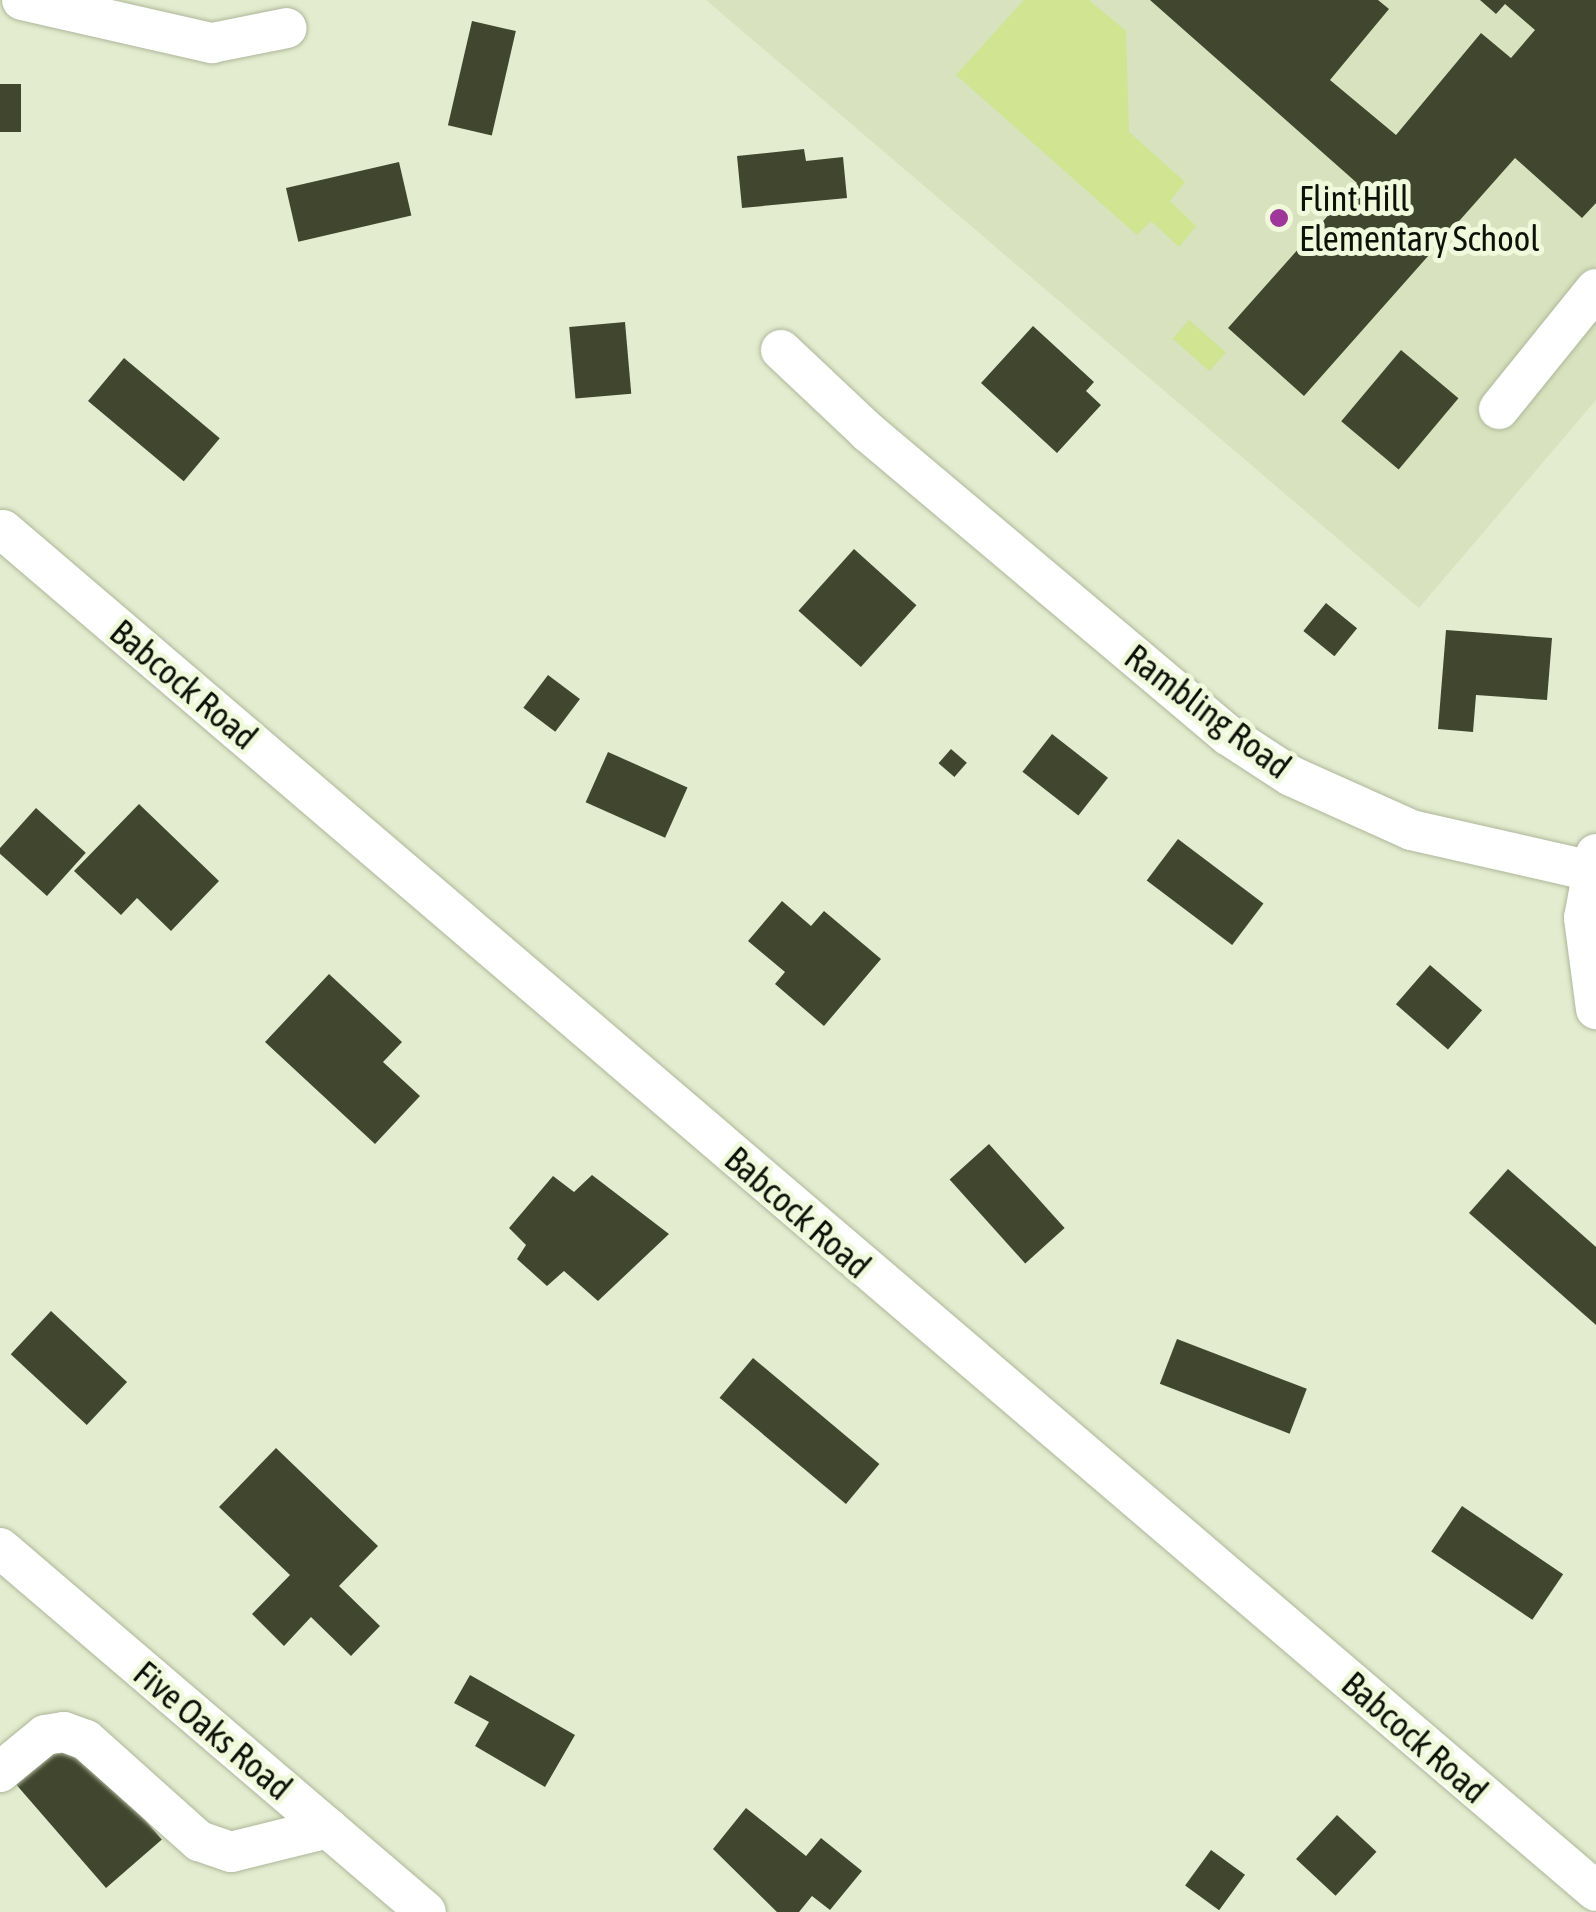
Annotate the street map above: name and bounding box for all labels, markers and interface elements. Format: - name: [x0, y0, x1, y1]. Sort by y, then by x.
- place label: Flint Hill Elementary School: [1299, 177, 1539, 259]
- marker: Flint Hill Elementary School: [1268, 207, 1290, 229]
- street label: Babcock Road: [102, 610, 266, 758]
- street label: Rambling Road: [1117, 635, 1299, 787]
- street label: Babcock Road: [717, 1137, 879, 1287]
- street label: Five Oaks Road: [126, 1652, 300, 1808]
- street label: Babcock Road: [1334, 1662, 1496, 1812]

